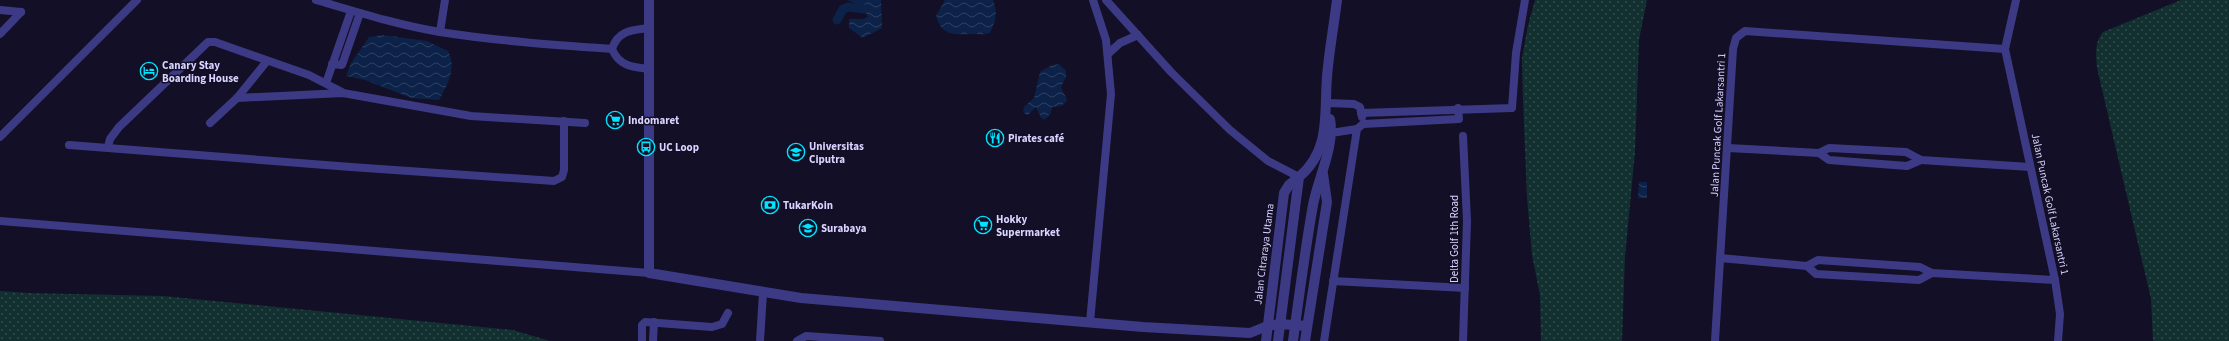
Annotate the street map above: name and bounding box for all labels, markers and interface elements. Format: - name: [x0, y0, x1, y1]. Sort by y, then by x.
- street label: Jalan Puncak Golf Lakarsantri 1: [1707, 53, 1729, 197]
- place label: Canary Stay Boarding House: [162, 58, 239, 86]
- hotel icon: Canary Stay Boarding House: [139, 61, 159, 81]
- supermarket icon: Indomaret: [605, 110, 625, 130]
- place label: Indomaret: [628, 113, 680, 128]
- restaurant icon: Pirates café: [985, 128, 1005, 148]
- place label: Pirates café: [1008, 131, 1065, 146]
- street label: Jalan Puncak Golf Lakarsantri 1: [2028, 132, 2072, 276]
- bus stop icon: UC Loop: [636, 137, 656, 157]
- place label: Universitas Ciputra: [809, 139, 864, 167]
- place label: UC Loop: [659, 140, 699, 155]
- school or university icon: Universitas Ciputra: [786, 142, 806, 162]
- bank icon: TukarKoin: [760, 195, 780, 215]
- street label: Delta Golf 1th Road: [1447, 195, 1462, 283]
- place label: TukarKoin: [783, 198, 833, 213]
- street label: Jalan Citraraya Utama: [1250, 203, 1278, 305]
- place label: Hokky Supermarket: [996, 212, 1061, 240]
- supermarket icon: Hokky Supermarket: [973, 215, 993, 235]
- school or university icon: Surabaya: [798, 218, 818, 238]
- place label: Surabaya: [821, 221, 867, 236]

